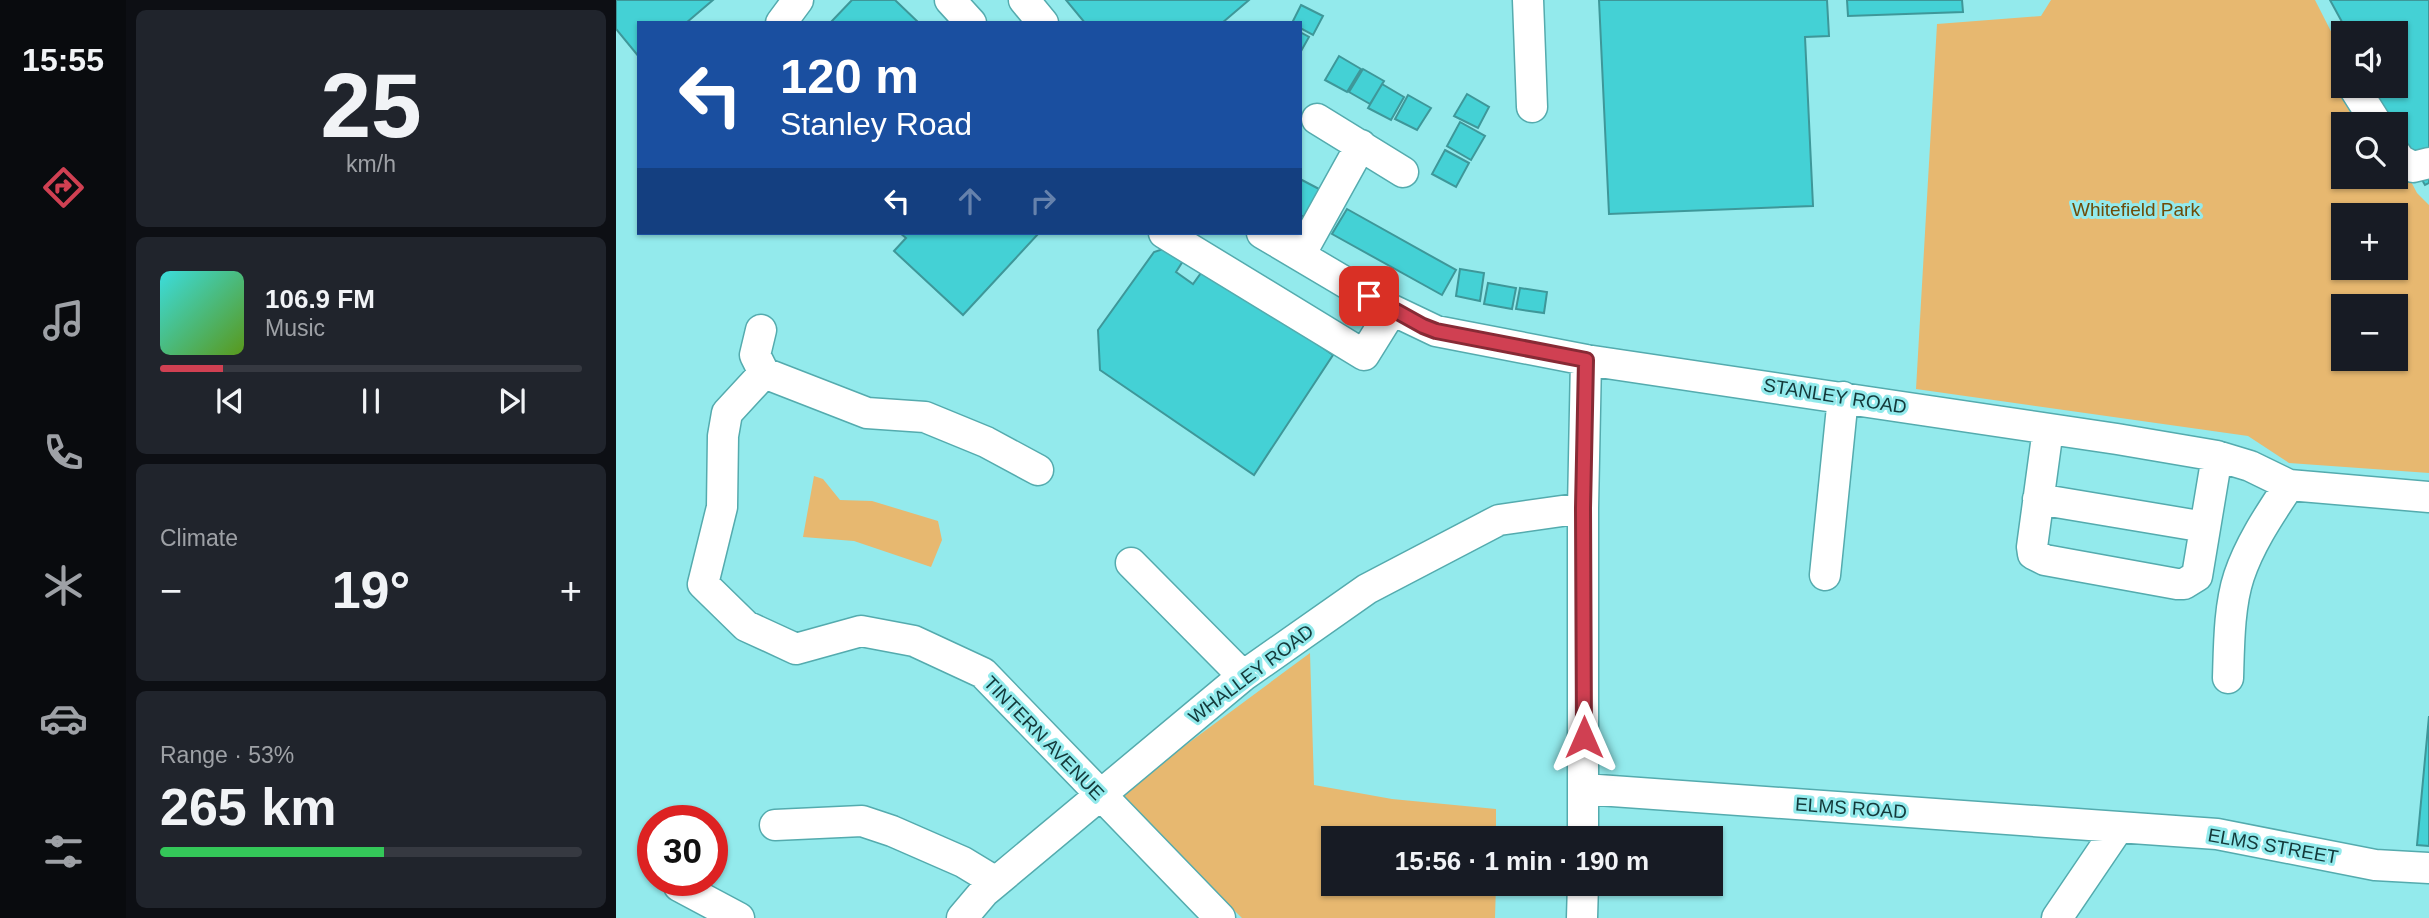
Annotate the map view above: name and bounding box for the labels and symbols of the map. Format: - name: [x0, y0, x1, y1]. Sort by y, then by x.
- park label: Whitefield Park: [2072, 199, 2200, 220]
- pin: [1339, 266, 1399, 326]
- street label: STANLEY ROAD: [1762, 374, 1908, 418]
- street label: WHALLEY ROAD: [1185, 620, 1317, 728]
- street label: TINTERN AVENUE: [980, 672, 1108, 804]
- position arrow: [1547, 700, 1621, 774]
- street label: ELMS ROAD: [1794, 794, 1908, 822]
- speed limit sign: 30: [637, 805, 728, 896]
- street label: ELMS STREET: [2206, 824, 2340, 868]

